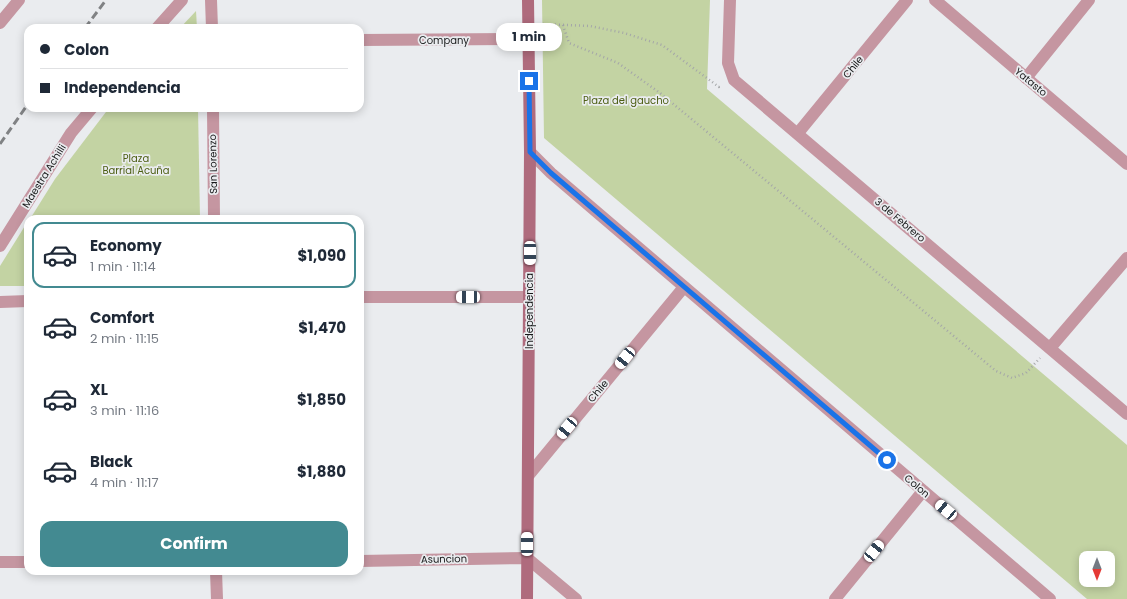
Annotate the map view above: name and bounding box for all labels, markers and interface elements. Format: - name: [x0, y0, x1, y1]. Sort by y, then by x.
- callout: 1 min: [496, 23, 562, 51]
- text: 1 min: [512, 27, 546, 46]
- street label: Company: [419, 33, 469, 48]
- text: Colon: [64, 39, 109, 60]
- street label: Chile: [839, 52, 867, 82]
- street label: Yatasto: [1012, 64, 1050, 100]
- route end: [520, 72, 538, 90]
- text: Independencia: [64, 77, 181, 98]
- park label: Plaza del gaucho: [583, 93, 669, 108]
- street label: San Lorenzo: [205, 134, 221, 194]
- street label: Maestra Achilli: [18, 141, 70, 211]
- park label: Plaza Barrial Acuña: [102, 151, 170, 178]
- street label: 3 de Febrero: [871, 194, 929, 246]
- text: Economy: [90, 235, 162, 256]
- icon: car: [42, 237, 78, 273]
- car: [524, 241, 536, 265]
- text: $1,090: [297, 245, 346, 266]
- text: 1 min · 11:14: [90, 257, 156, 276]
- street label: Independencia: [522, 273, 537, 349]
- car: [456, 291, 480, 303]
- text: Comfort: [90, 307, 154, 328]
- icon: car: [42, 309, 78, 345]
- text: $1,470: [298, 317, 346, 338]
- text: 2 min · 11:15: [90, 329, 159, 348]
- car: [613, 345, 637, 371]
- street label: Chile: [584, 377, 612, 405]
- text: XL: [90, 379, 108, 400]
- icon: car: [42, 381, 78, 417]
- text: $1,850: [297, 389, 346, 410]
- text: 3 min · 11:16: [90, 401, 159, 420]
- car: [555, 415, 579, 441]
- text: Black: [90, 451, 133, 472]
- route start: [878, 451, 896, 469]
- icon: car: [42, 453, 78, 489]
- text: $1,880: [297, 461, 346, 482]
- street label: Colon: [901, 471, 933, 501]
- text: 4 min · 11:17: [90, 473, 159, 492]
- car: [933, 498, 959, 522]
- button: Confirm: [40, 521, 348, 567]
- car: [521, 532, 533, 556]
- car: [862, 538, 886, 564]
- street label: Asuncion: [421, 551, 467, 567]
- north arrow: [1079, 551, 1115, 587]
- map controls: [1079, 551, 1115, 587]

